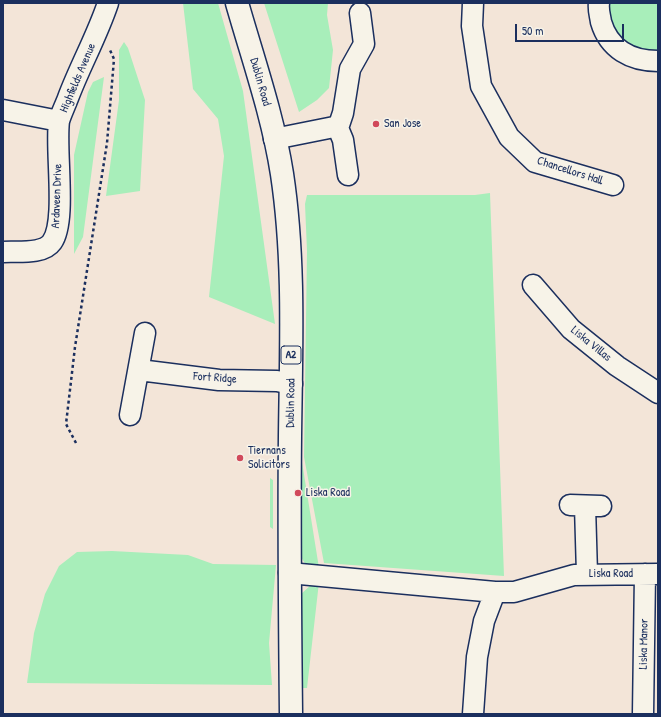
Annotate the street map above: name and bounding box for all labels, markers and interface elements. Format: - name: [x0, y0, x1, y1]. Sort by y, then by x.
- scale bar: [517, 16, 626, 42]
- text: 50 m: [522, 22, 543, 39]
- street label: Highfields Avenue: [57, 41, 99, 115]
- street label: Dublin Road: [246, 56, 274, 108]
- place label: San Jose: [384, 117, 421, 131]
- marker: San Jose: [371, 119, 381, 129]
- street label: Chancellors Hall: [535, 154, 605, 188]
- street label: Ardaveen Drive: [49, 163, 65, 229]
- street label: Liska Villas: [568, 323, 614, 365]
- road number: A2: [281, 346, 301, 364]
- street label: Fort Ridge: [193, 369, 237, 387]
- street label: Dublin Road: [283, 378, 299, 428]
- place label: Tiernans Solicitors: [248, 444, 290, 472]
- marker: Tiernans Solicitors: [235, 453, 245, 463]
- place label: Liska Road: [306, 486, 350, 500]
- marker: Liska Road: [293, 488, 303, 498]
- street label: Liska Road: [589, 567, 633, 581]
- street label: Liska Manor: [636, 618, 652, 670]

